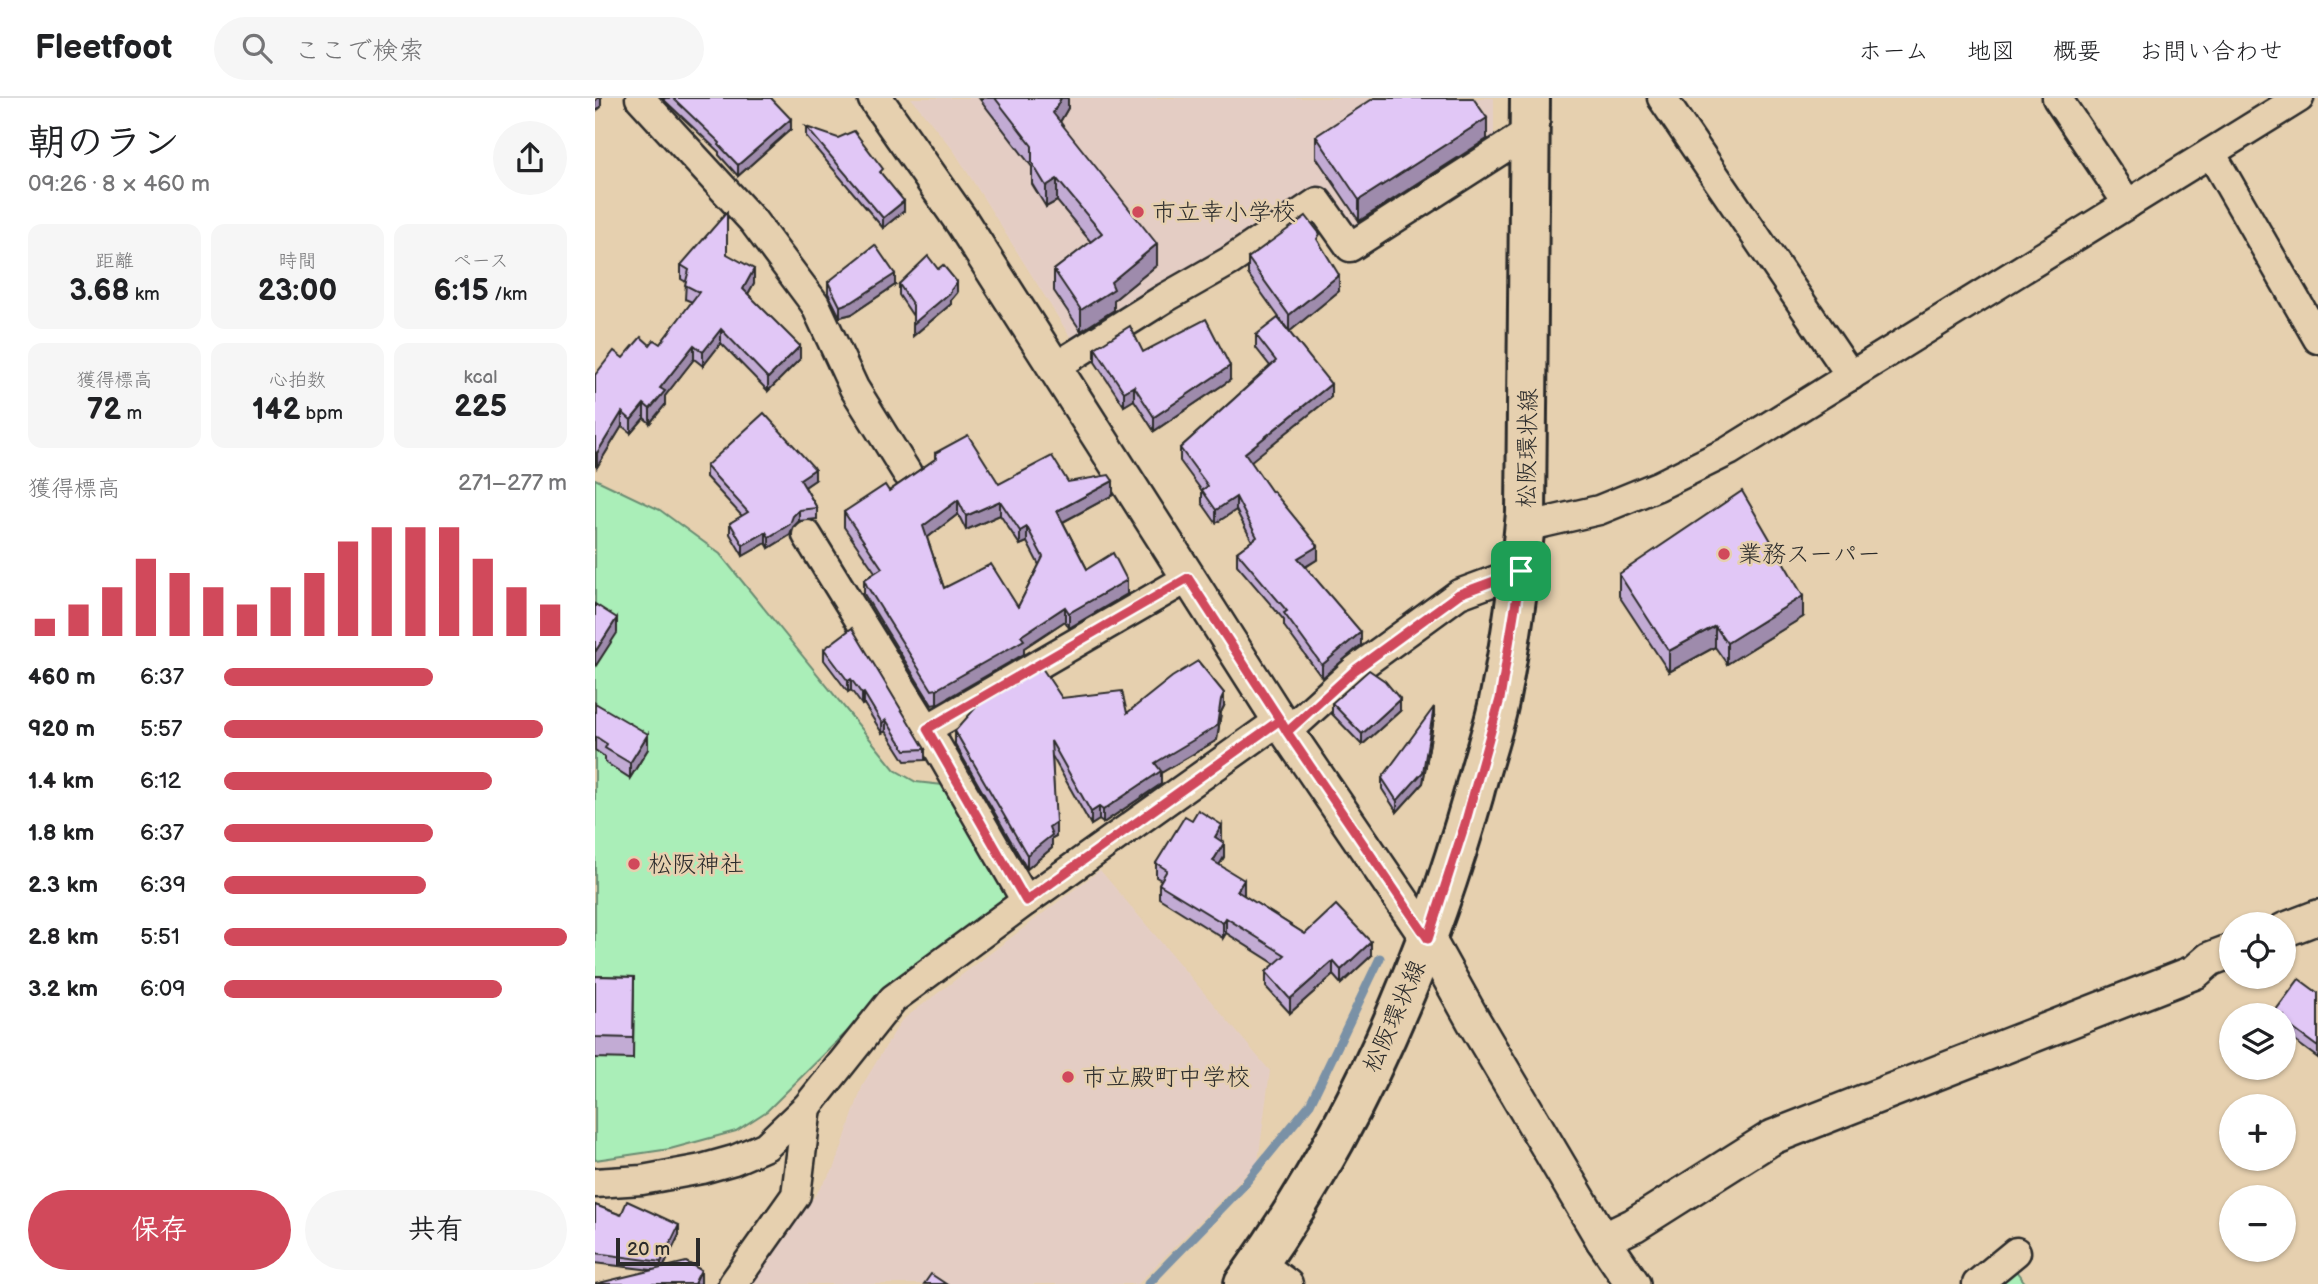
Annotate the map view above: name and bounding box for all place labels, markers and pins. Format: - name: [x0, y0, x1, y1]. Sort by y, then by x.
- place label: 市立幸小学校: [1152, 198, 1296, 227]
- marker: 市立幸小学校: [1130, 204, 1146, 220]
- place label: 業務スーパー: [1738, 540, 1881, 569]
- pin: [1491, 541, 1551, 601]
- marker: 業務スーパー: [1716, 546, 1732, 562]
- place label: 松阪神社: [648, 850, 744, 879]
- marker: 松阪神社: [626, 856, 642, 872]
- place label: 市立殿町中学校: [1082, 1063, 1250, 1092]
- marker: 市立殿町中学校: [1060, 1069, 1076, 1085]

